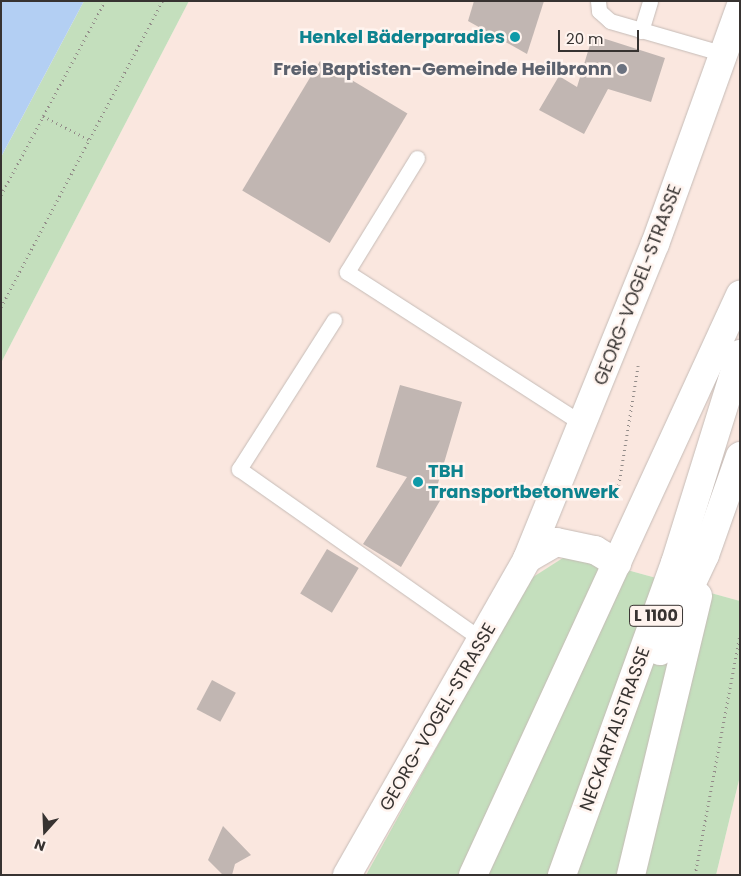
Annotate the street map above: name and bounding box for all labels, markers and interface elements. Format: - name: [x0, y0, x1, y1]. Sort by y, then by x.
- scale bar: [561, 20, 642, 52]
- place label: Henkel Bäderparadies: [299, 26, 505, 48]
- text: 20 m: [566, 28, 604, 49]
- marker: Henkel Bäderparadies: [509, 31, 521, 43]
- place label: Freie Baptisten-Gemeinde Heilbronn: [273, 58, 612, 80]
- marker: Freie Baptisten-Gemeinde Heilbronn: [616, 63, 628, 75]
- street label: GEORG-VOGEL-STRASSE: [590, 182, 686, 388]
- place label: TBH Transportbetonwerk: [428, 461, 619, 504]
- marker: TBH Transportbetonwerk: [412, 476, 424, 488]
- road number: L 1100: [628, 602, 684, 630]
- street label: GEORG-VOGEL-STRASSE: [375, 619, 501, 815]
- street label: NECKARTALSTRASSE: [575, 644, 655, 814]
- north arrow: [20, 806, 70, 856]
- text: N: [32, 834, 48, 856]

